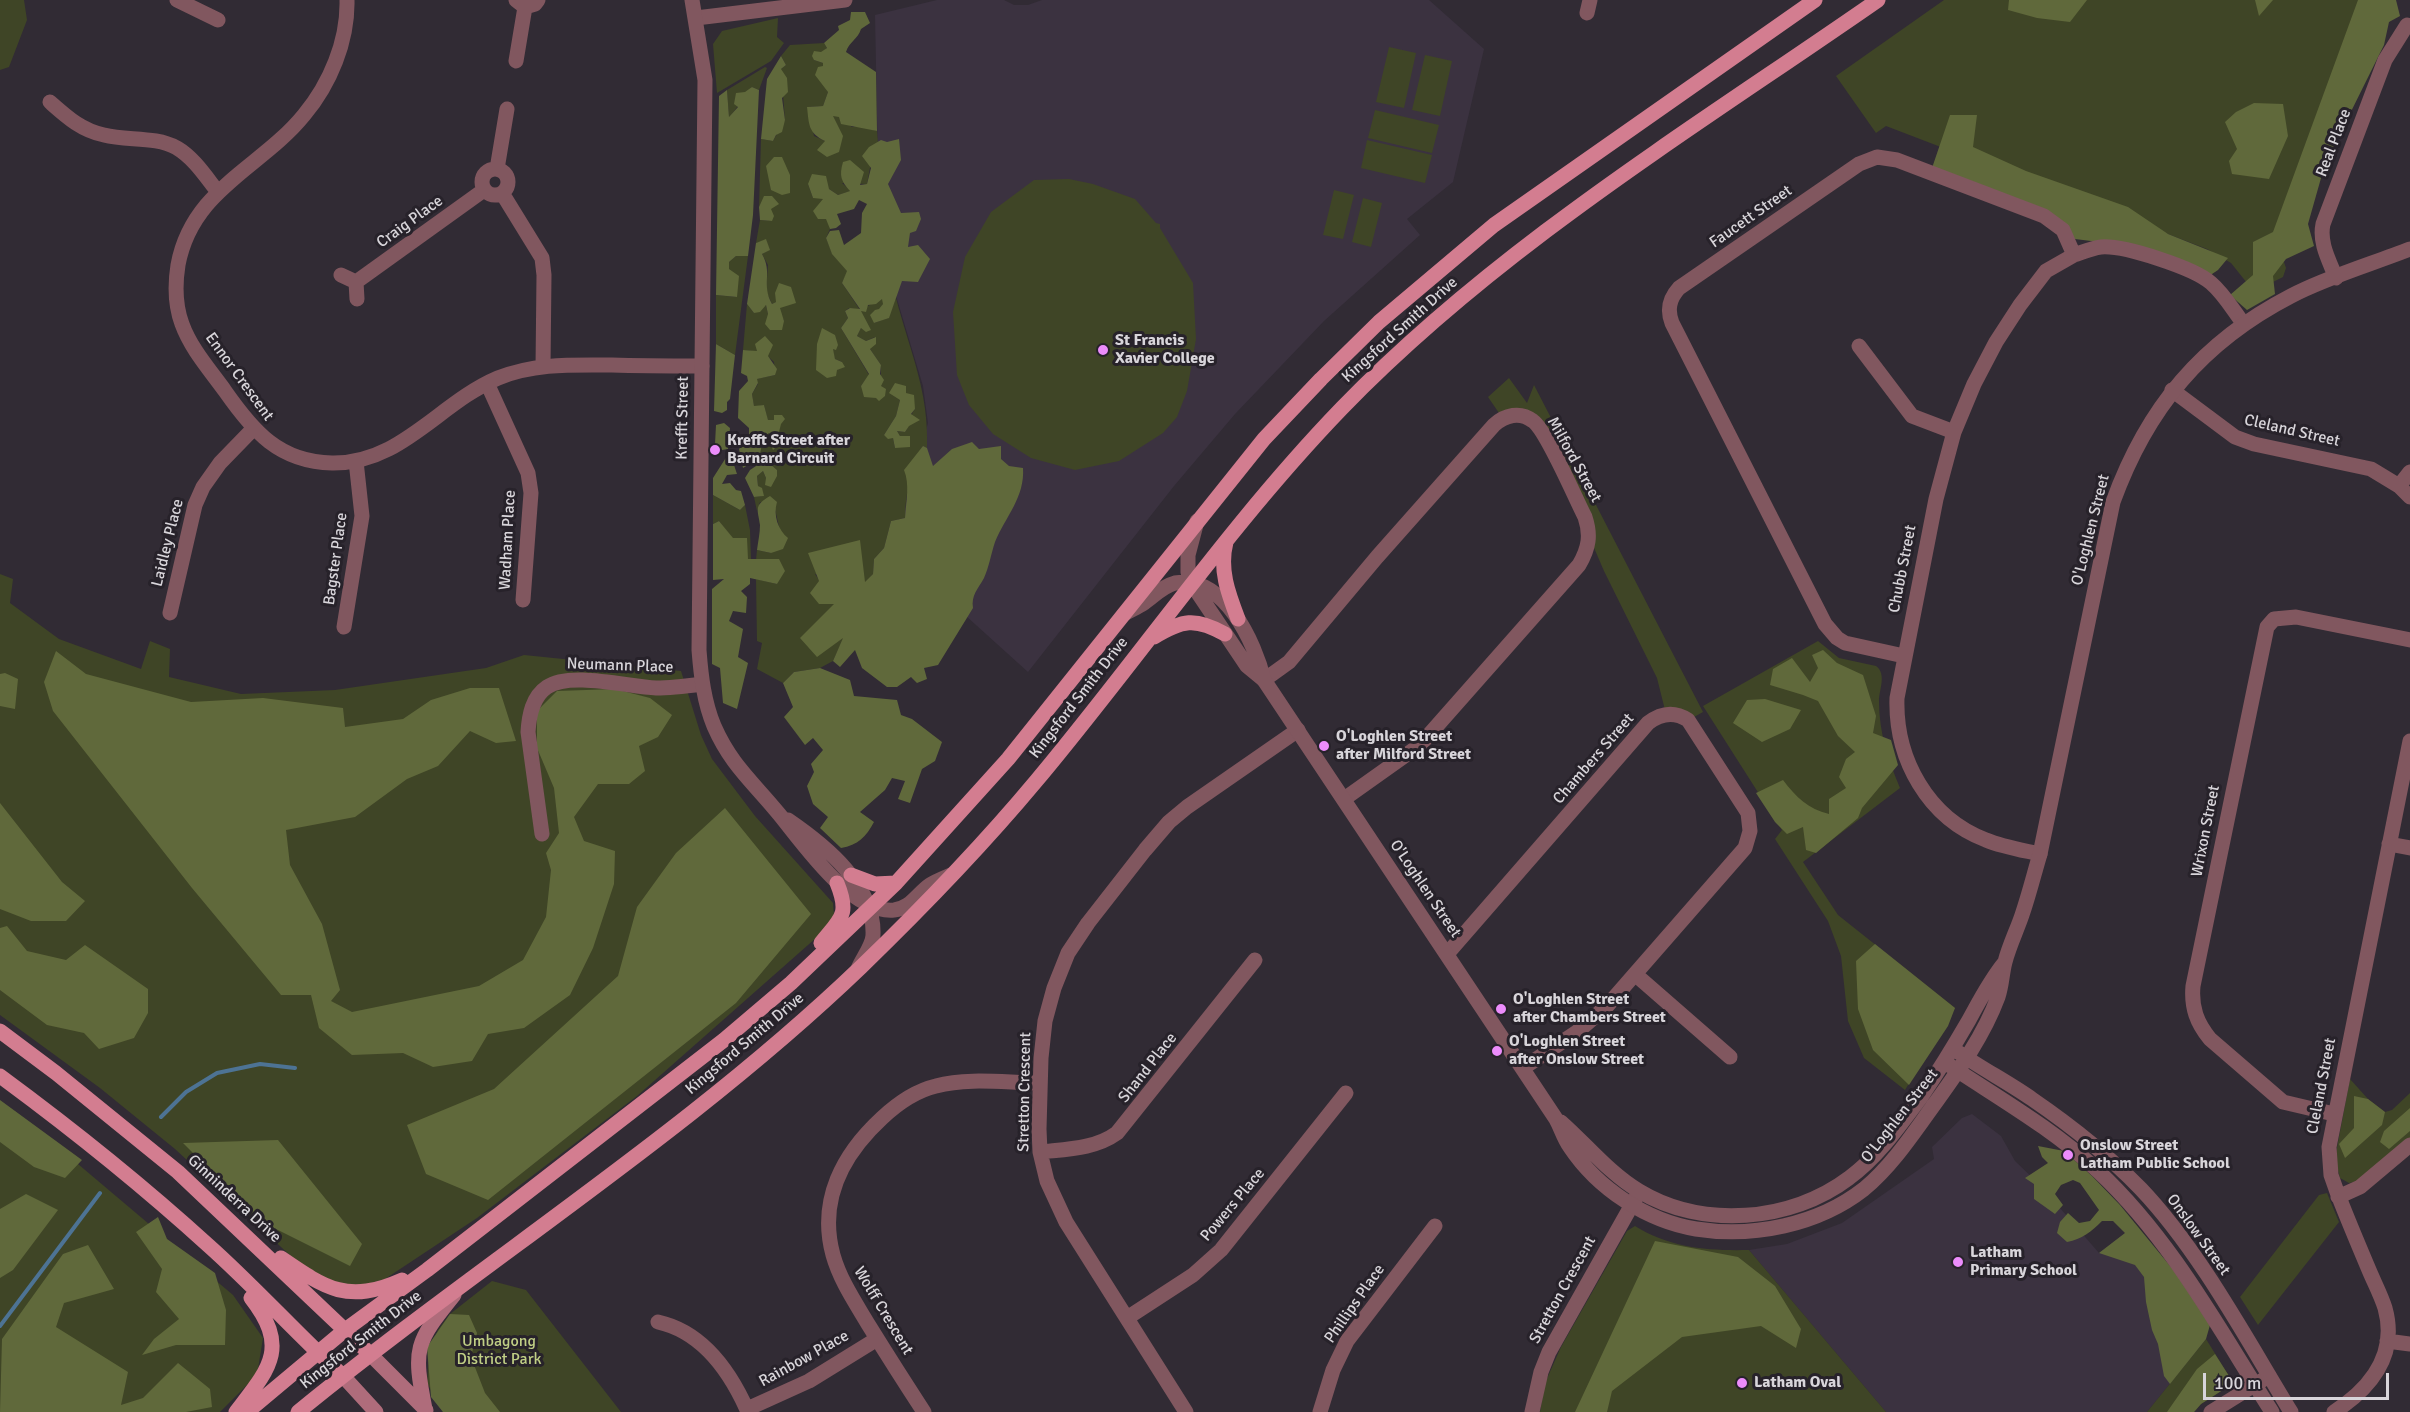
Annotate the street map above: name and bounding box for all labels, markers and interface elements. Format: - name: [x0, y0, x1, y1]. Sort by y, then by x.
- street label: Real Place: [2312, 106, 2356, 180]
- street label: Faucett Street: [1706, 181, 1796, 253]
- street label: Craig Place: [373, 192, 447, 252]
- street label: Kingsford Smith Drive: [1338, 273, 1462, 387]
- street label: Ennor Crescent: [201, 329, 277, 425]
- place label: St Francis Xavier College: [1115, 331, 1215, 369]
- marker: St Francis Xavier College: [1096, 343, 1110, 357]
- street label: Krefft Street: [673, 376, 693, 460]
- street label: Cleland Street: [2242, 411, 2342, 451]
- street label: Milford Street: [1543, 414, 1605, 506]
- place label: Krefft Street after Barnard Circuit: [727, 431, 850, 469]
- marker: Krefft Street after Barnard Circuit: [708, 443, 722, 457]
- street label: O'Loghlen Street: [2068, 473, 2114, 587]
- street label: Wadham Place: [496, 490, 520, 590]
- street label: Laidley Place: [148, 497, 188, 589]
- street label: Bagster Place: [320, 511, 352, 607]
- street label: Chubb Street: [1885, 523, 1921, 615]
- street label: Kingsford Smith Drive: [1026, 633, 1132, 763]
- street label: Neumann Place: [566, 655, 674, 677]
- street label: Chambers Street: [1549, 710, 1639, 808]
- place label: O'Loghlen Street after Milford Street: [1336, 727, 1471, 765]
- marker: O'Loghlen Street after Milford Street: [1317, 739, 1331, 753]
- street label: Wrixon Street: [2188, 783, 2224, 879]
- street label: O'Loghlen Street: [1385, 836, 1465, 942]
- street label: Kingsford Smith Drive: [682, 989, 808, 1099]
- place label: O'Loghlen Street after Chambers Street: [1513, 990, 1666, 1028]
- marker: O'Loghlen Street after Chambers Street: [1494, 1002, 1508, 1016]
- street label: Shand Place: [1115, 1029, 1181, 1107]
- street label: Stretton Crescent: [1014, 1032, 1036, 1152]
- place label: O'Loghlen Street after Onslow Street: [1509, 1032, 1644, 1070]
- street label: Cleland Street: [2303, 1036, 2341, 1136]
- marker: O'Loghlen Street after Onslow Street: [1490, 1044, 1504, 1058]
- street label: O'Loghlen Street: [1857, 1065, 1943, 1167]
- place label: Onslow Street Latham Public School: [2080, 1136, 2230, 1174]
- marker: Onslow Street Latham Public School: [2061, 1148, 2075, 1162]
- street label: Ginninderra Drive: [183, 1151, 285, 1247]
- street label: Powers Place: [1197, 1164, 1269, 1246]
- street label: Onslow Street: [2162, 1191, 2234, 1279]
- street label: Stretton Crescent: [1526, 1233, 1600, 1347]
- place label: Latham Primary School: [1970, 1243, 2077, 1281]
- marker: Latham Primary School: [1951, 1255, 1965, 1269]
- street label: Phillips Place: [1321, 1261, 1389, 1347]
- street label: Wolff Crescent: [849, 1263, 917, 1359]
- street label: Kingsford Smith Drive: [296, 1287, 426, 1393]
- street label: Rainbow Place: [756, 1326, 852, 1392]
- park label: Umbagong District Park: [456, 1332, 542, 1370]
- scale bar: [2206, 1361, 2392, 1399]
- text: 100 m: [2214, 1372, 2261, 1394]
- place label: Latham Oval: [1754, 1373, 1841, 1393]
- marker: Latham Oval: [1735, 1376, 1749, 1390]

